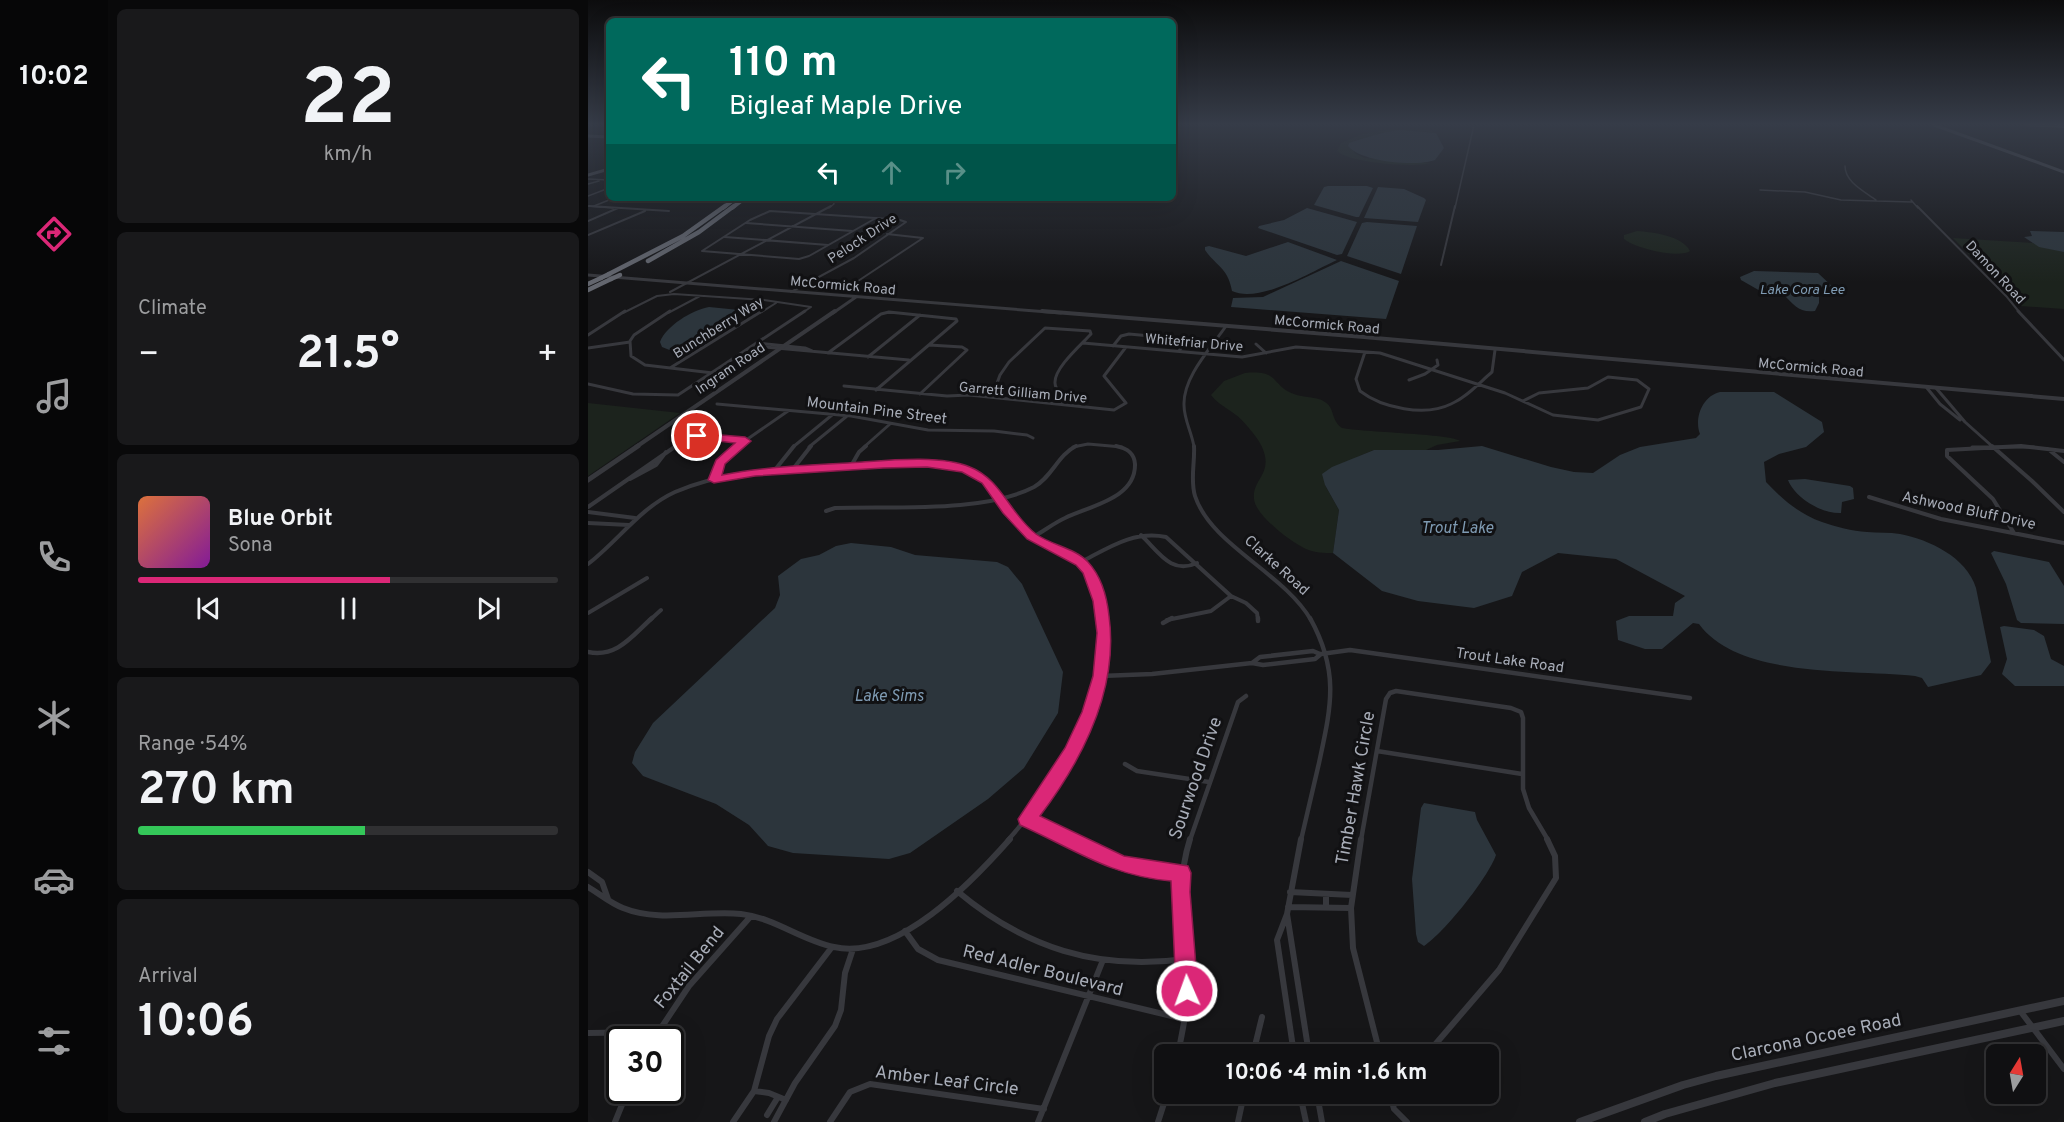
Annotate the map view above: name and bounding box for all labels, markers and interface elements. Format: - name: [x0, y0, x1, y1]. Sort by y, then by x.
- text: 110 m: [729, 38, 838, 91]
- icon: left: [630, 42, 708, 120]
- text: 22: [300, 53, 396, 152]
- text: 10:02: [19, 60, 89, 94]
- text: Bigleaf Maple Drive: [729, 90, 962, 124]
- text: km/h: [324, 142, 372, 168]
- icon: left: [812, 156, 845, 189]
- icon: ahead: [875, 156, 908, 189]
- icon: right: [938, 156, 971, 189]
- street label: Pelock Drive: [825, 211, 901, 268]
- icon: directions: [33, 213, 75, 255]
- street label: Damon Road: [1961, 238, 2028, 308]
- street label: McCormick Road: [789, 273, 896, 300]
- water label: Lake Cora Lee: [1759, 282, 1845, 299]
- street label: Bunchberry Way: [670, 294, 767, 363]
- text: Climate: [138, 296, 207, 322]
- street label: McCormick Road: [1273, 312, 1380, 339]
- text: 21.5°: [297, 327, 399, 384]
- street label: Whitefriar Drive: [1144, 331, 1244, 356]
- text: −: [138, 335, 159, 377]
- text: +: [537, 335, 558, 377]
- street label: Ingram Road: [693, 340, 769, 399]
- street label: McCormick Road: [1757, 355, 1864, 382]
- icon: music: [33, 375, 75, 417]
- street label: Garrett Gilliam Drive: [958, 379, 1088, 408]
- street label: Mountain Pine Street: [806, 393, 948, 430]
- pin: [671, 410, 722, 461]
- icon: arrive: [680, 419, 713, 452]
- street label: Ashwood Bluff Drive: [1900, 488, 2037, 535]
- text: Blue Orbit: [228, 506, 333, 533]
- water label: Trout Lake: [1421, 519, 1494, 539]
- street label: Clarke Road: [1239, 532, 1313, 600]
- text: Sona: [228, 533, 273, 559]
- icon: phone: [33, 536, 75, 578]
- icon: previous: [192, 592, 225, 625]
- icon: pause: [332, 592, 365, 625]
- icon: next: [472, 592, 505, 625]
- street label: Trout Lake Road: [1454, 644, 1565, 678]
- water label: Lake Sims: [854, 687, 925, 707]
- icon: climate: [33, 697, 75, 739]
- street label: Timber Hawk Circle: [1332, 709, 1381, 867]
- street label: Sourwood Drive: [1165, 714, 1228, 843]
- text: Range · 54%: [138, 732, 247, 758]
- text: 270 km: [138, 763, 295, 820]
- icon: car: [33, 859, 75, 901]
- street label: Foxtail Bend: [650, 922, 730, 1014]
- street label: Red Adler Boulevard: [960, 940, 1125, 1003]
- position arrow: [1155, 959, 1219, 1023]
- text: Arrival: [138, 964, 198, 990]
- text: 10:06: [138, 995, 254, 1052]
- street label: Clarcona Ocoee Road: [1729, 1009, 1904, 1068]
- icon: filters: [33, 1020, 75, 1062]
- speed limit sign: 30: [606, 1026, 684, 1104]
- north arrow: [1986, 1044, 2046, 1104]
- map controls: [1986, 1044, 2046, 1104]
- text: 10:06 · 4 min · 1.6 km: [1226, 1060, 1427, 1087]
- street label: Amber Leaf Circle: [874, 1061, 1020, 1102]

